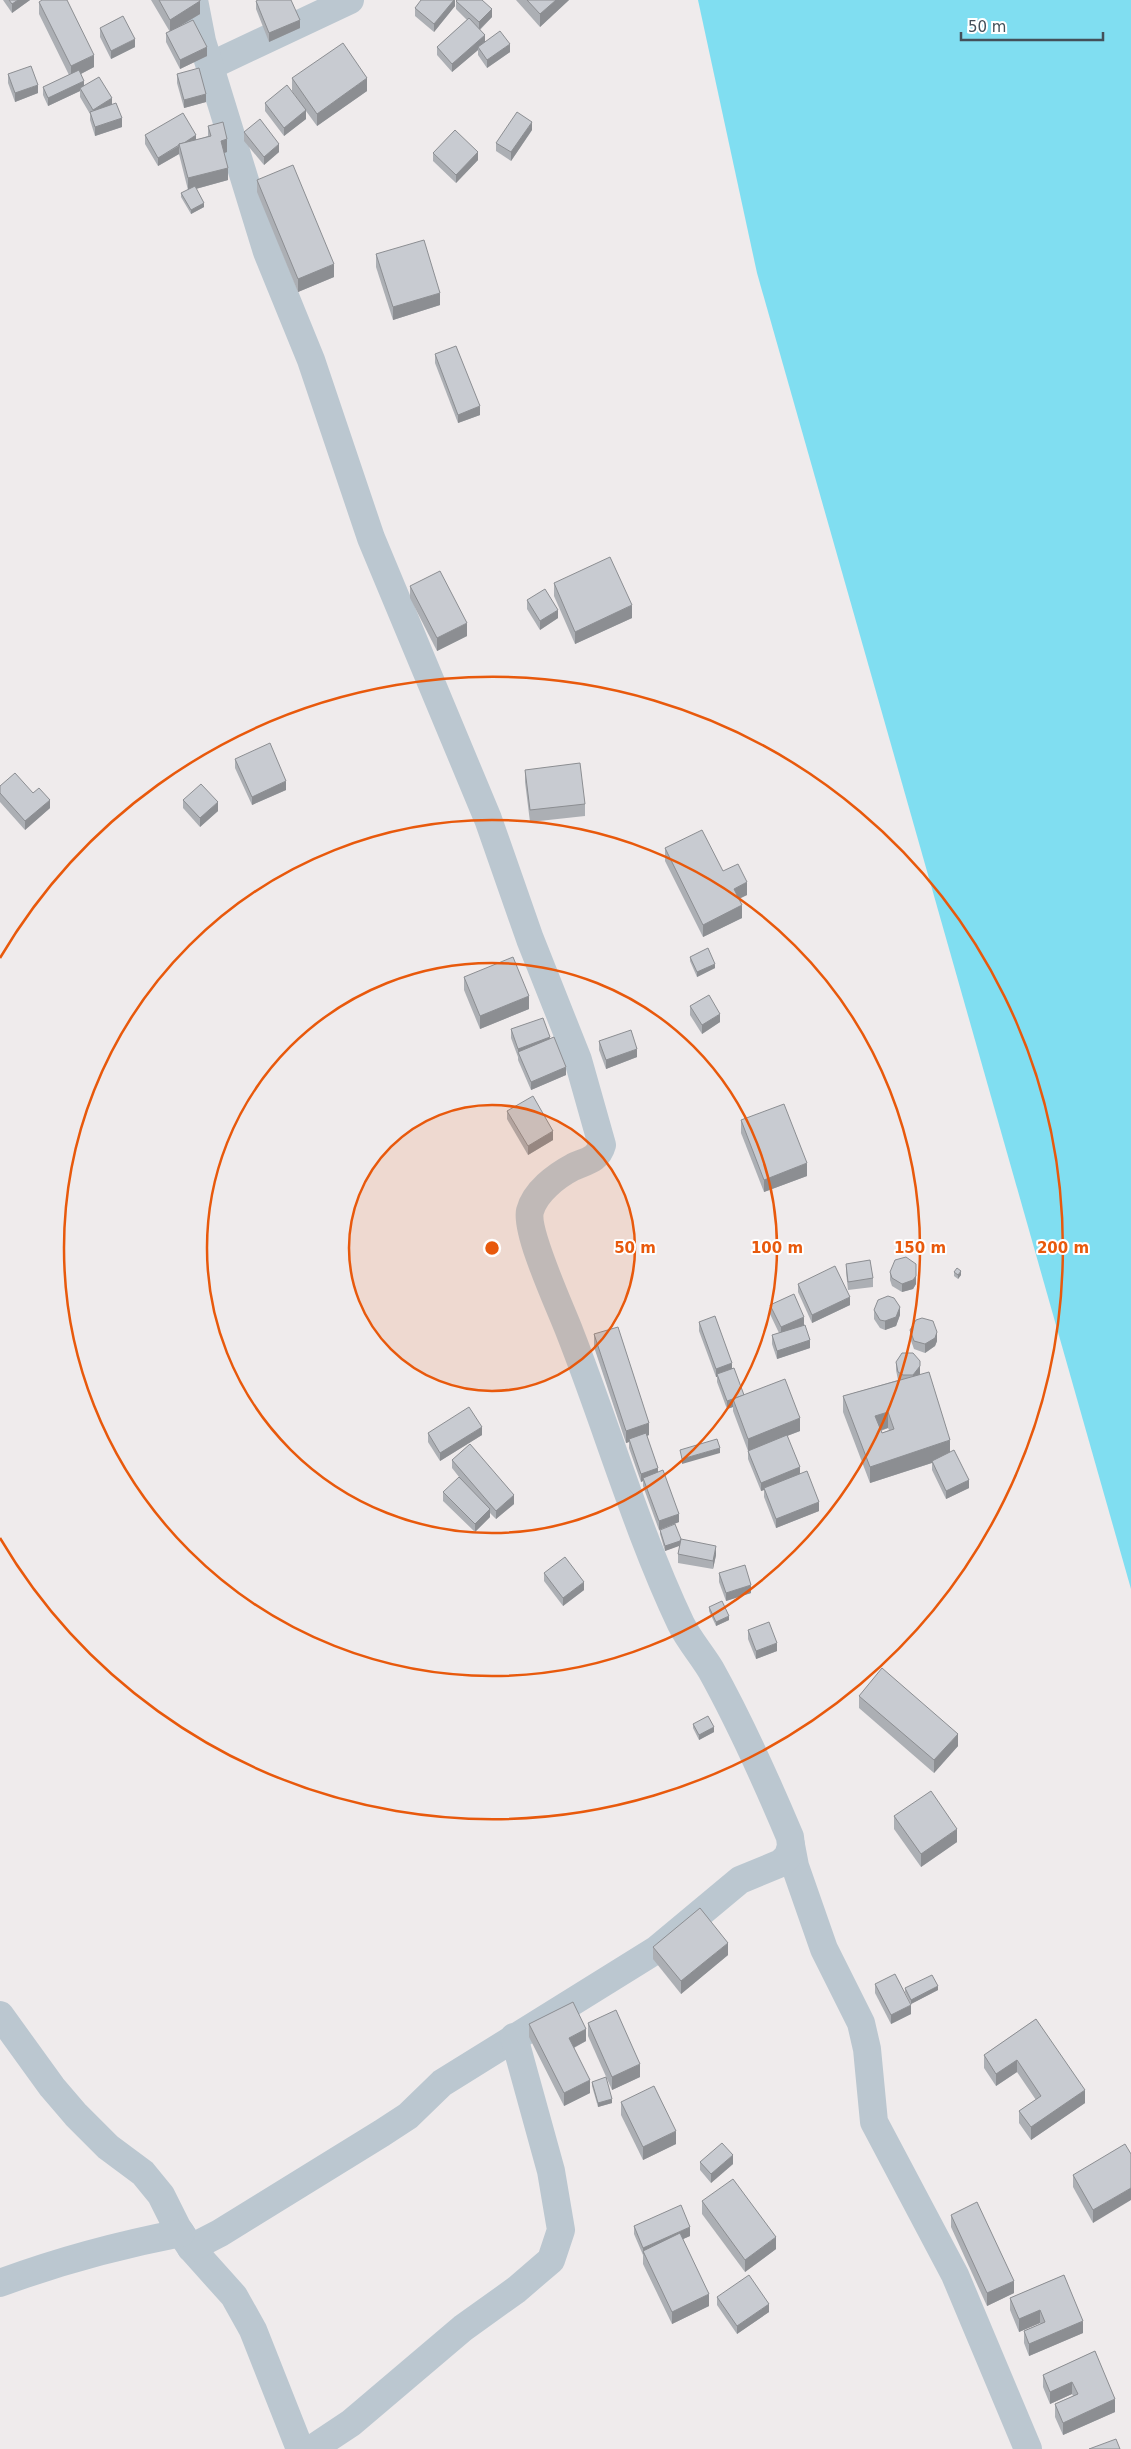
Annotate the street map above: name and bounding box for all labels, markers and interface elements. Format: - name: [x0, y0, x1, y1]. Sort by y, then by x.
- scale bar: [961, 10, 1104, 42]
- text: 50 m: [968, 18, 1006, 36]
- centre of rings: [483, 1239, 501, 1257]
- text: 50 m: [614, 1239, 656, 1257]
- text: 100 m: [751, 1239, 803, 1257]
- text: 150 m: [894, 1239, 946, 1257]
- text: 200 m: [1037, 1239, 1089, 1257]

